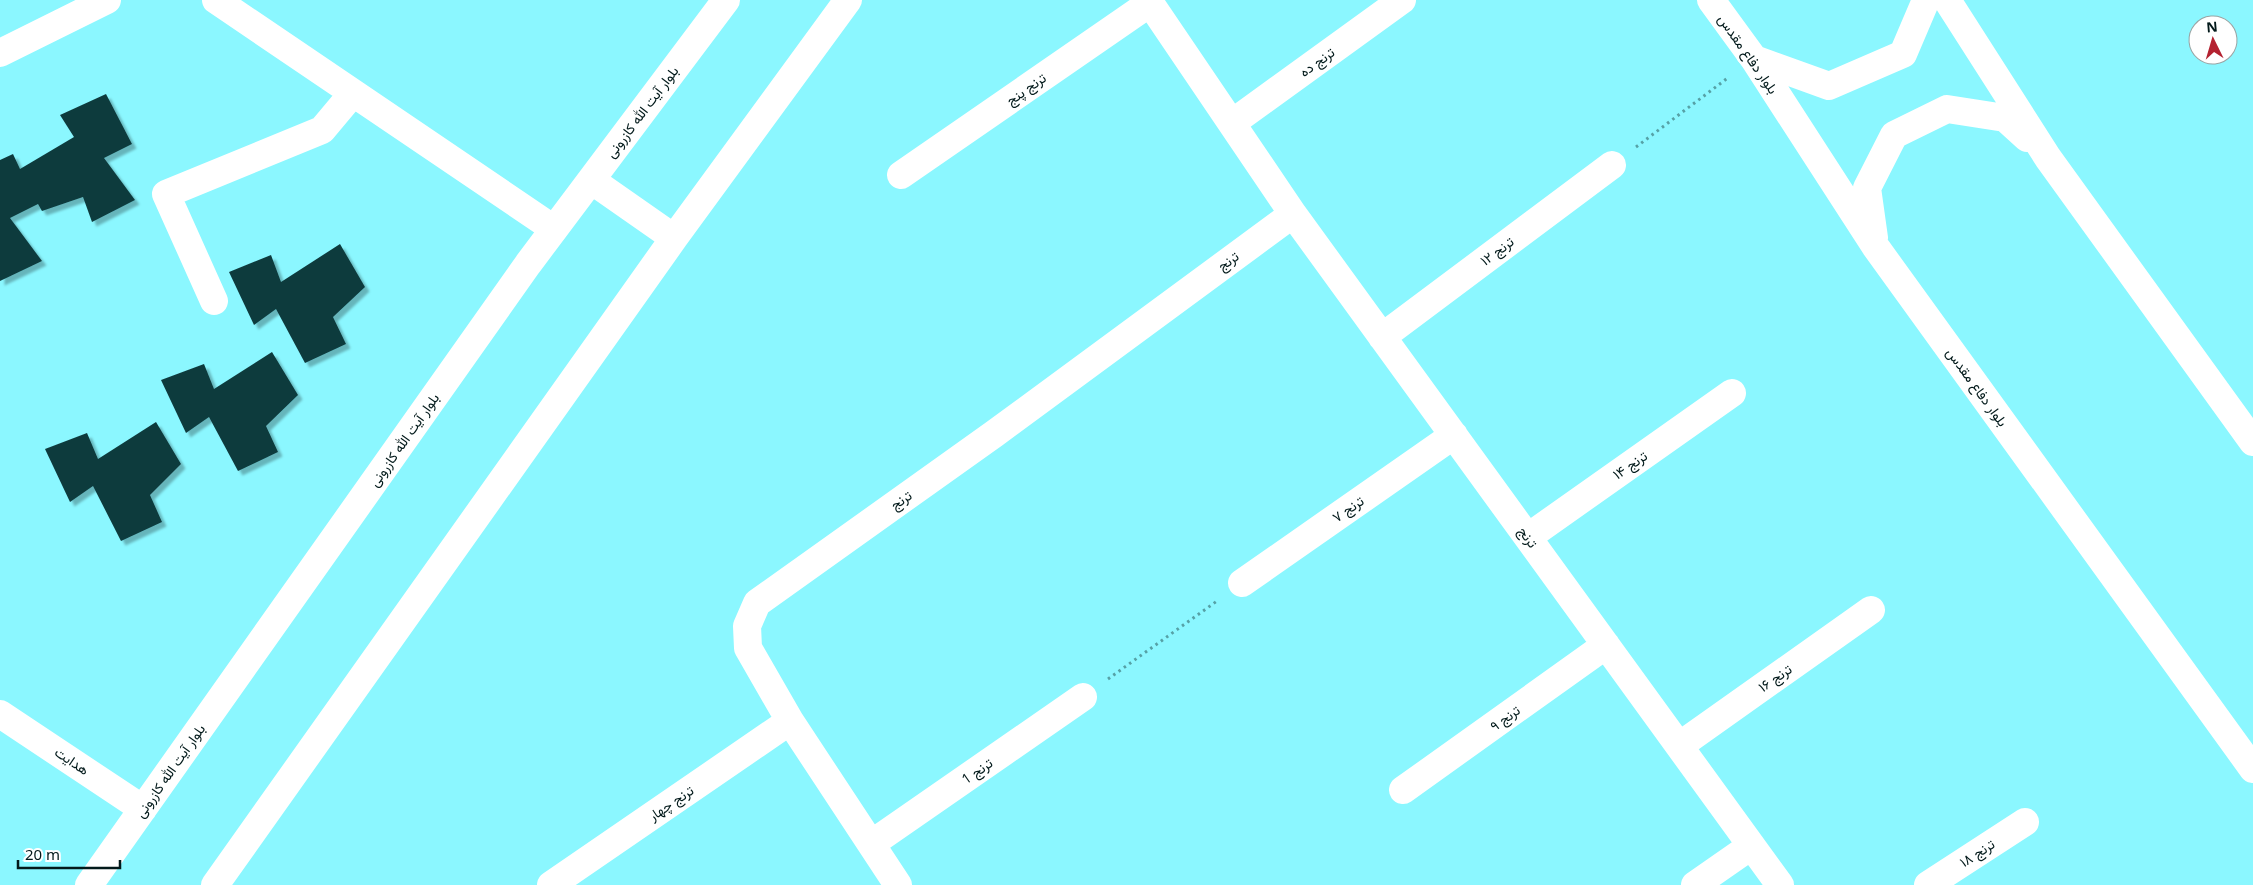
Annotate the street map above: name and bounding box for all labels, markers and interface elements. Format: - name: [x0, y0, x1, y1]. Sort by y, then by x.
- street label: بلوار دفاع مقدس: [1712, 10, 1783, 99]
- north arrow: [2188, 15, 2238, 65]
- text: N: [2205, 17, 2218, 37]
- street label: ترنج ده: [1295, 42, 1339, 82]
- street label: بلوار آیت الله کازرونی: [601, 62, 682, 161]
- street label: ترنج پنج: [1002, 68, 1051, 111]
- street label: ترنج ۱۲: [1476, 232, 1519, 271]
- street label: ترنج: [1213, 246, 1244, 276]
- street label: بلوار دفاع مقدس: [1941, 343, 2013, 431]
- street label: بلوار آیت الله کازرونی: [364, 389, 443, 490]
- street label: ترنج ۱۴: [1609, 446, 1652, 485]
- street label: ترنج: [886, 485, 916, 515]
- street label: ترنج ۷: [1328, 491, 1368, 528]
- street label: ترنج: [1513, 522, 1543, 553]
- street label: ترنج ۱۶: [1754, 659, 1796, 698]
- street label: ترنج ۹: [1486, 700, 1525, 737]
- street label: بلوار آیت الله کازرونی: [130, 720, 209, 821]
- street label: هدایت: [51, 742, 93, 779]
- street label: ترنج 1: [957, 753, 997, 790]
- street label: ترنج چهار: [644, 780, 698, 827]
- street label: ترنج ۱۸: [1955, 834, 1999, 873]
- scale bar: [18, 838, 120, 870]
- text: 20 m: [25, 844, 60, 864]

